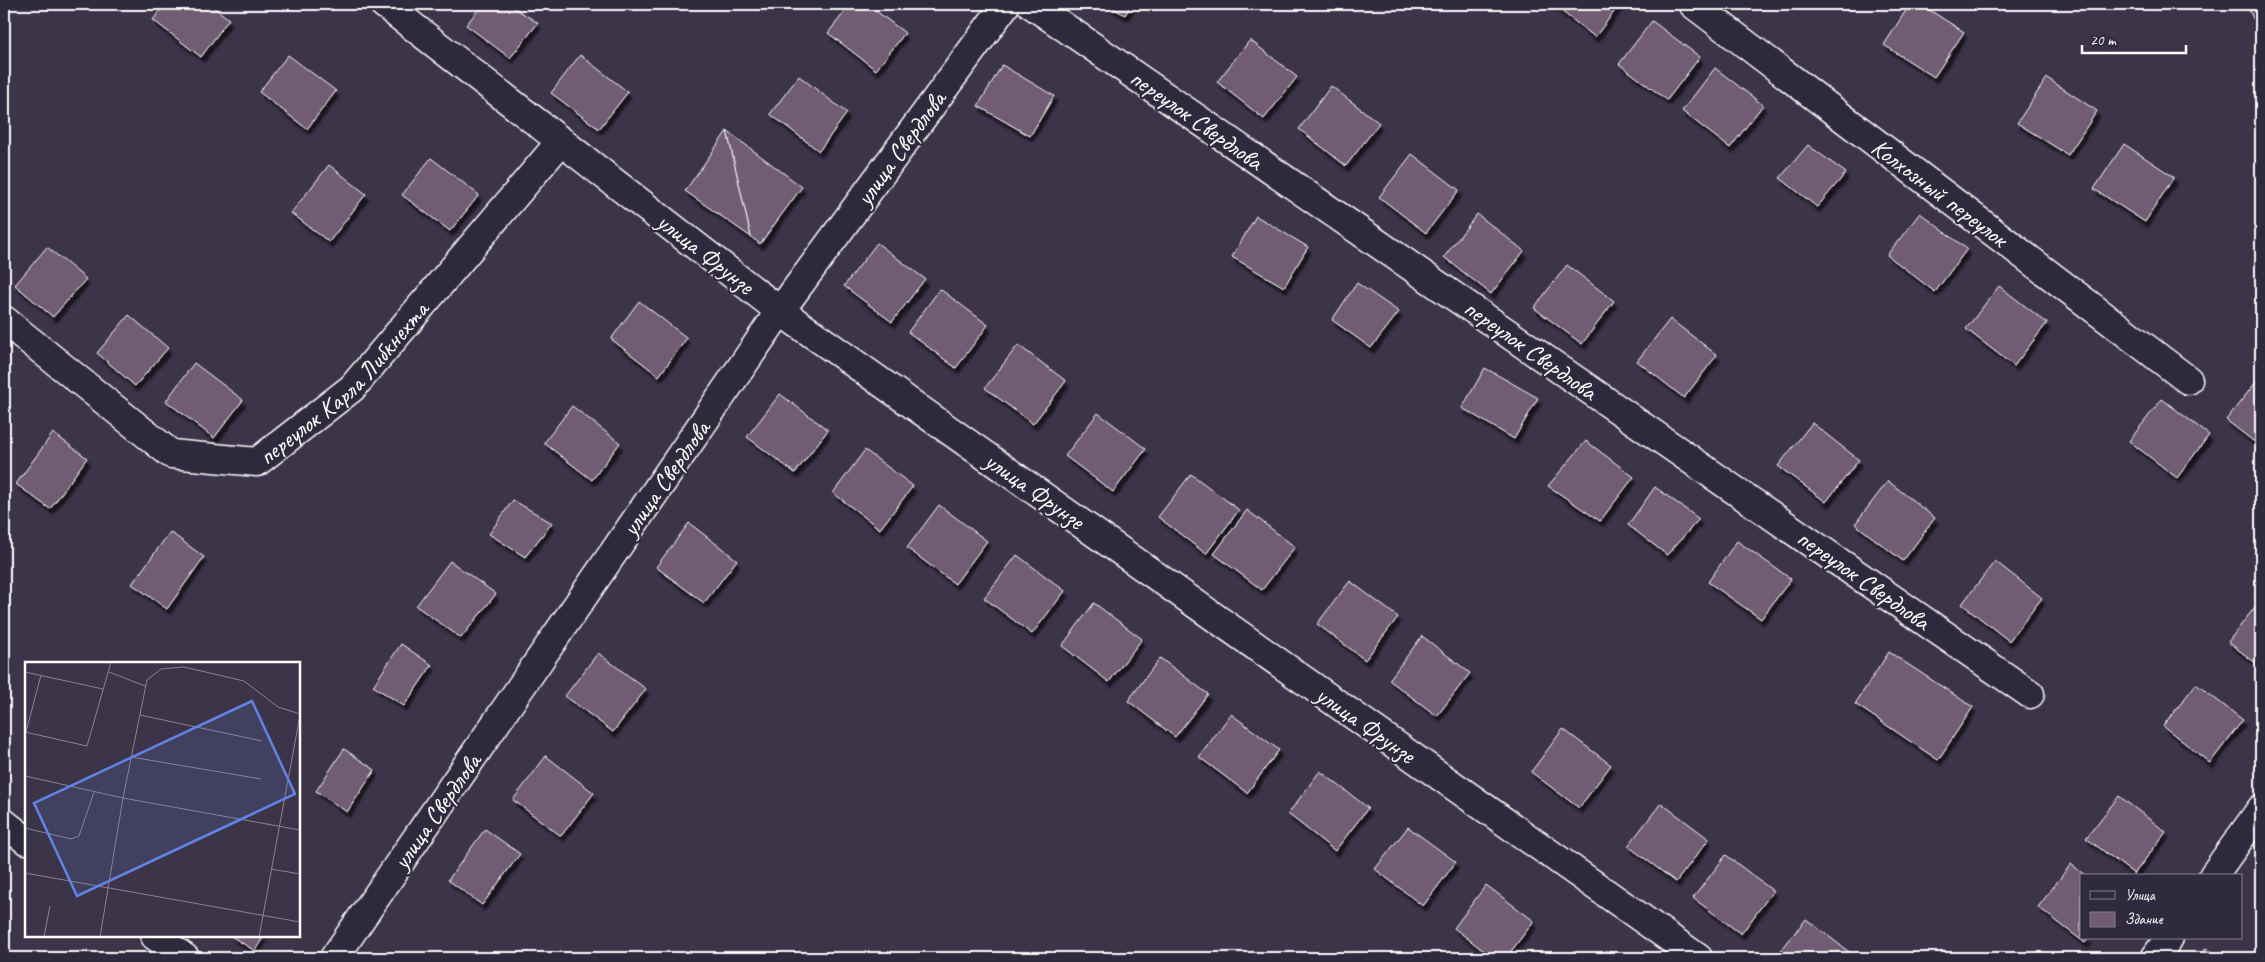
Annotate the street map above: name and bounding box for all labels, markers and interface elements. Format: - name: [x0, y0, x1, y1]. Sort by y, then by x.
- scale bar: [2082, 22, 2186, 54]
- text: 20 m: [2090, 31, 2117, 50]
- street label: переулок Свердлова: [1124, 62, 1271, 179]
- street label: улица Свердлова: [847, 83, 955, 214]
- street label: Колхозный переулок: [1865, 131, 2016, 256]
- street label: улица Фрунзе: [649, 205, 762, 303]
- street label: переулок Свердлова: [1458, 292, 1605, 409]
- street label: переулок Карла Либкнехта: [252, 293, 437, 472]
- street label: улица Свердлова: [613, 412, 719, 544]
- street label: улица Фрунзе: [977, 444, 1092, 538]
- street label: переулок Свердлова: [1791, 522, 1938, 639]
- inset map: [25, 662, 300, 937]
- street label: улица Фрунзе: [1308, 678, 1423, 772]
- street label: улица Свердлова: [384, 745, 490, 877]
- legend: [2080, 874, 2242, 940]
- text: Улица: [2125, 886, 2156, 905]
- text: Здание: [2125, 910, 2164, 929]

